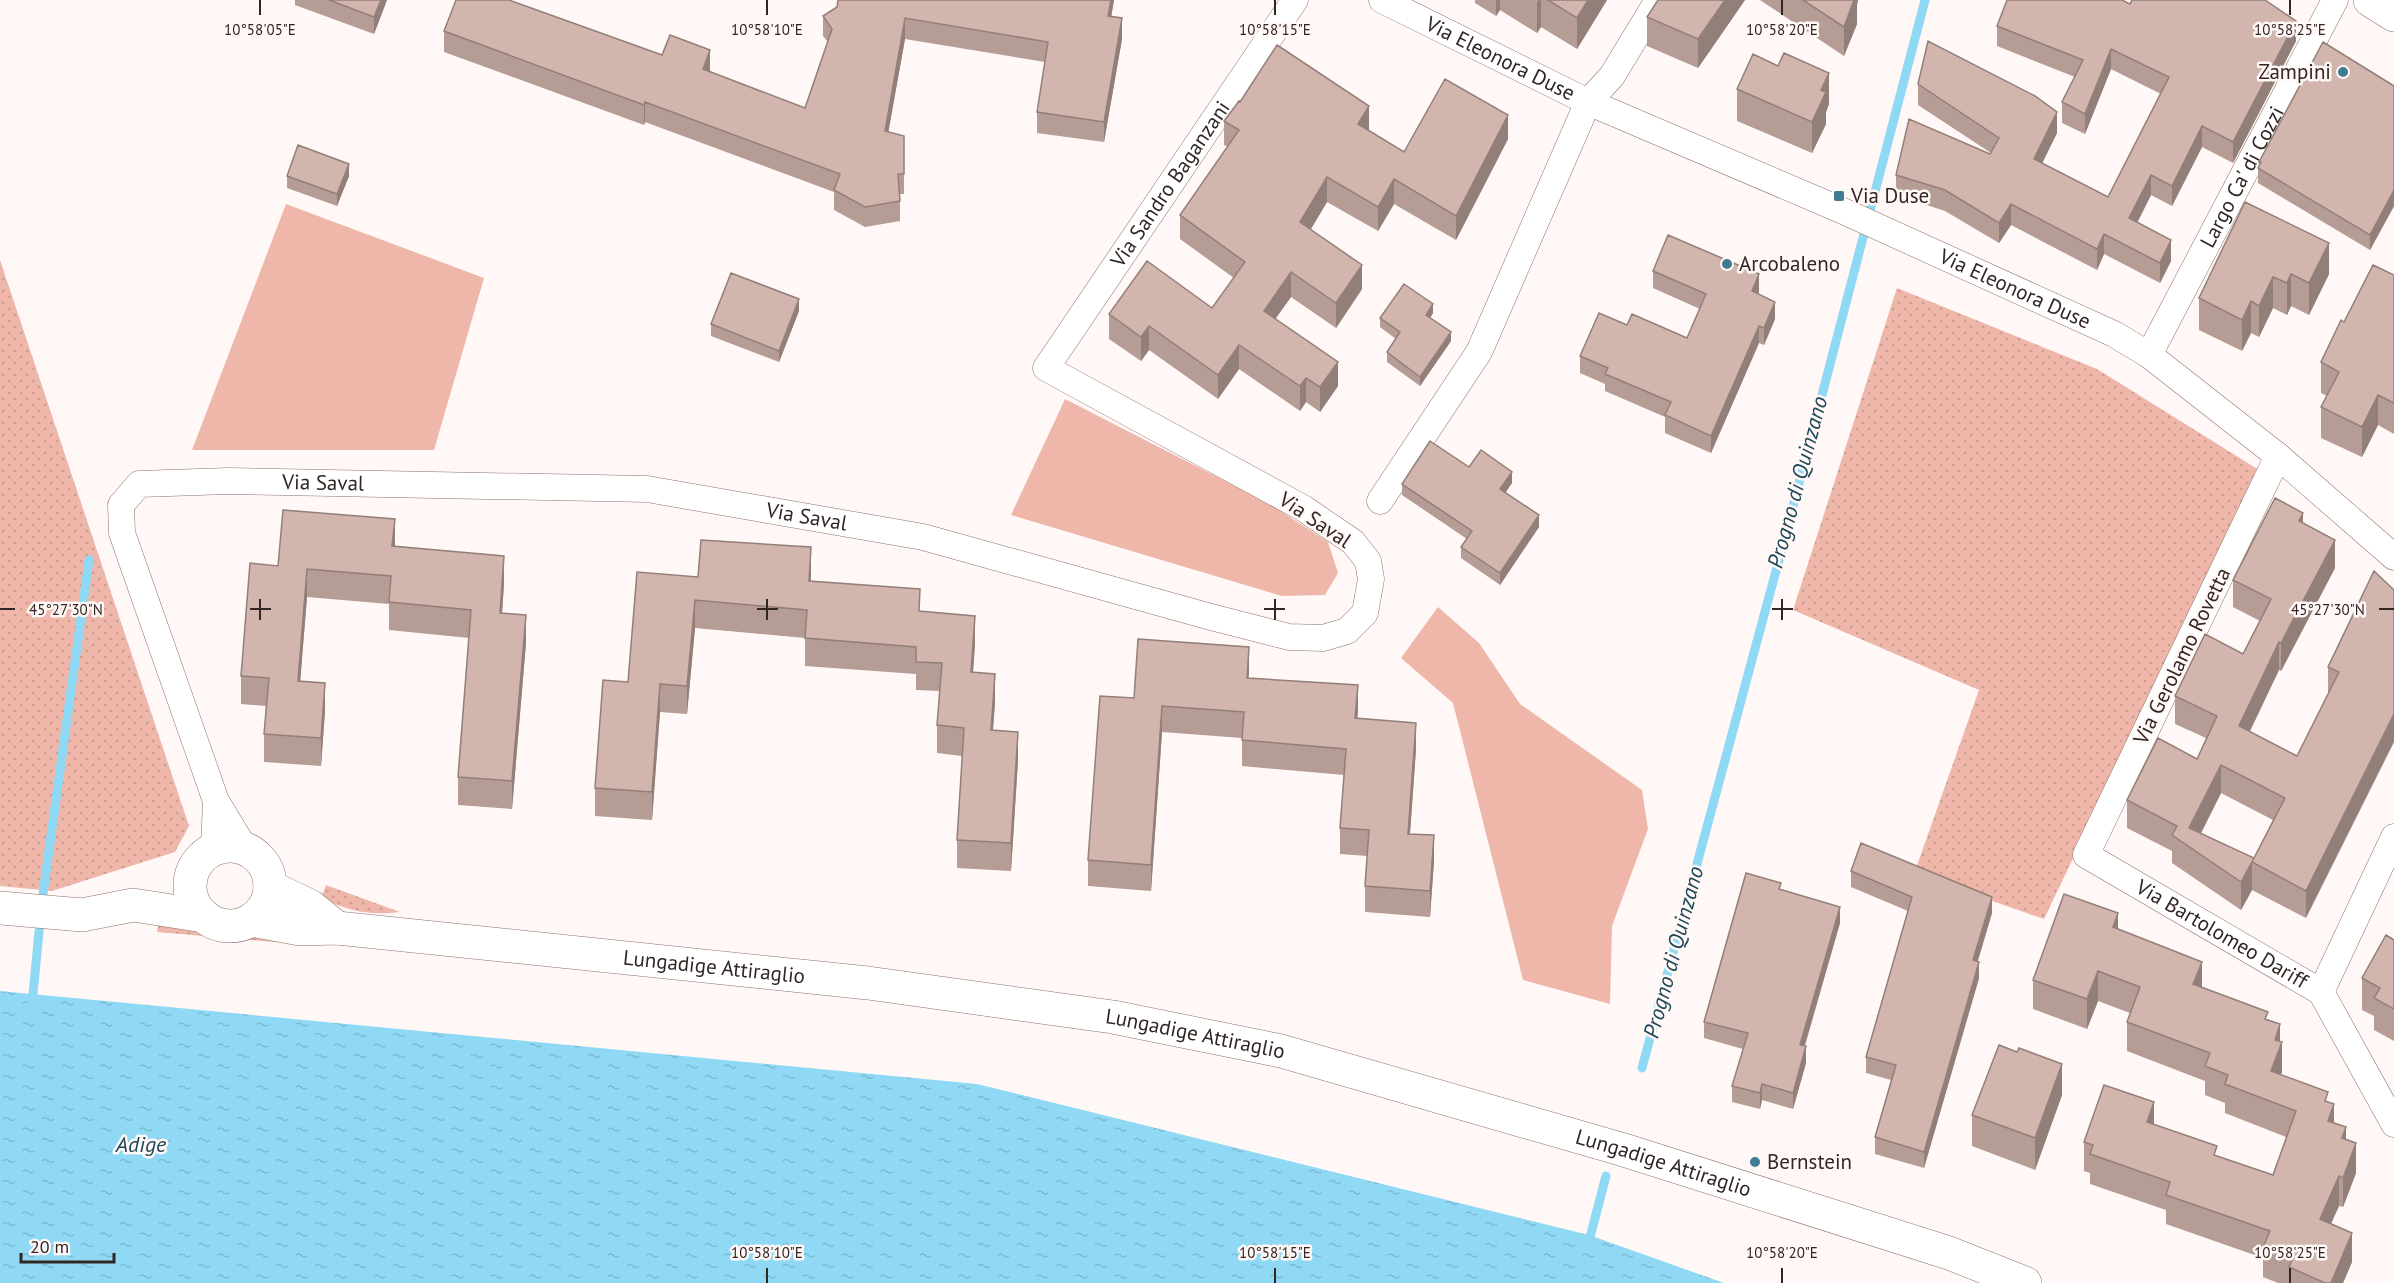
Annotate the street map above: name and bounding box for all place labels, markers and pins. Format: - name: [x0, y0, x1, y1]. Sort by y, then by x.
- place label: Zampini: [2258, 58, 2331, 85]
- marker: Zampini: [2336, 65, 2350, 79]
- place label: Via Duse: [1850, 182, 1929, 209]
- marker: Via Duse: [1832, 189, 1846, 203]
- place label: Arcobaleno: [1739, 250, 1840, 277]
- marker: Arcobaleno: [1720, 257, 1734, 271]
- place label: Bernstein: [1767, 1148, 1852, 1175]
- marker: Bernstein: [1748, 1155, 1762, 1169]

